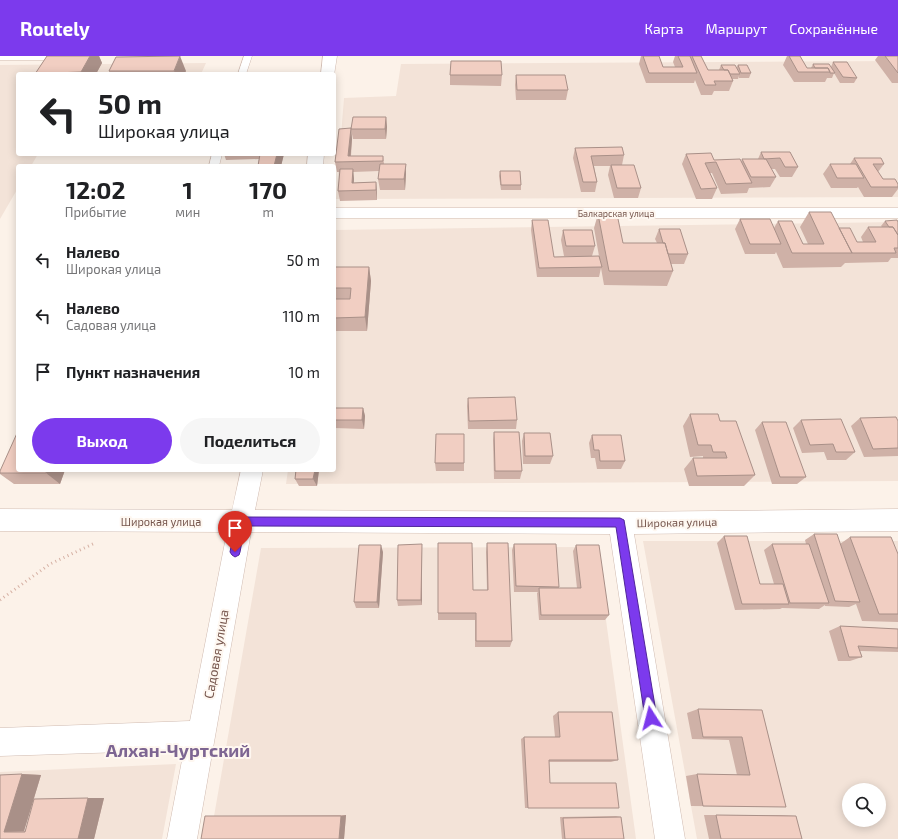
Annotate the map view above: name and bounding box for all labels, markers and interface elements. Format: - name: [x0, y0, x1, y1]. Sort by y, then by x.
- text: Routely: [20, 17, 90, 40]
- text: Карта: [645, 20, 683, 37]
- text: Маршрут: [705, 20, 767, 37]
- text: Сохранённые: [789, 20, 878, 37]
- text: 50 m: [98, 86, 162, 120]
- icon: left: [32, 88, 84, 140]
- text: Широкая улица: [98, 120, 230, 142]
- text: 12:02: [66, 175, 125, 204]
- text: 1: [183, 175, 193, 204]
- text: 170: [249, 175, 287, 204]
- text: Прибытие: [65, 204, 127, 220]
- text: мин: [175, 204, 200, 220]
- text: m: [262, 204, 274, 220]
- street label: Балкарская улица: [578, 208, 654, 220]
- text: Налево: [66, 243, 120, 261]
- icon: left: [32, 249, 54, 271]
- text: 50 m: [286, 251, 320, 269]
- text: Широкая улица: [66, 261, 161, 277]
- text: Налево: [66, 299, 120, 317]
- icon: left: [32, 305, 54, 327]
- text: 110 m: [283, 307, 320, 325]
- text: Садовая улица: [66, 317, 156, 333]
- icon: arrive: [32, 361, 54, 383]
- text: Пункт назначения: [66, 363, 200, 381]
- text: 10 m: [288, 363, 320, 381]
- button: Выход: [32, 418, 172, 464]
- button: Поделиться: [180, 418, 320, 464]
- pin: [218, 511, 252, 552]
- street label: Широкая улица: [121, 515, 201, 529]
- street label: Широкая улица: [637, 515, 717, 530]
- icon: arrive: [224, 517, 246, 539]
- street label: Садовая улица: [200, 608, 232, 700]
- position arrow: [630, 697, 672, 739]
- district label: Алхан-Чуртский: [106, 739, 250, 761]
- map controls: [842, 783, 886, 827]
- button: search: [842, 783, 886, 827]

